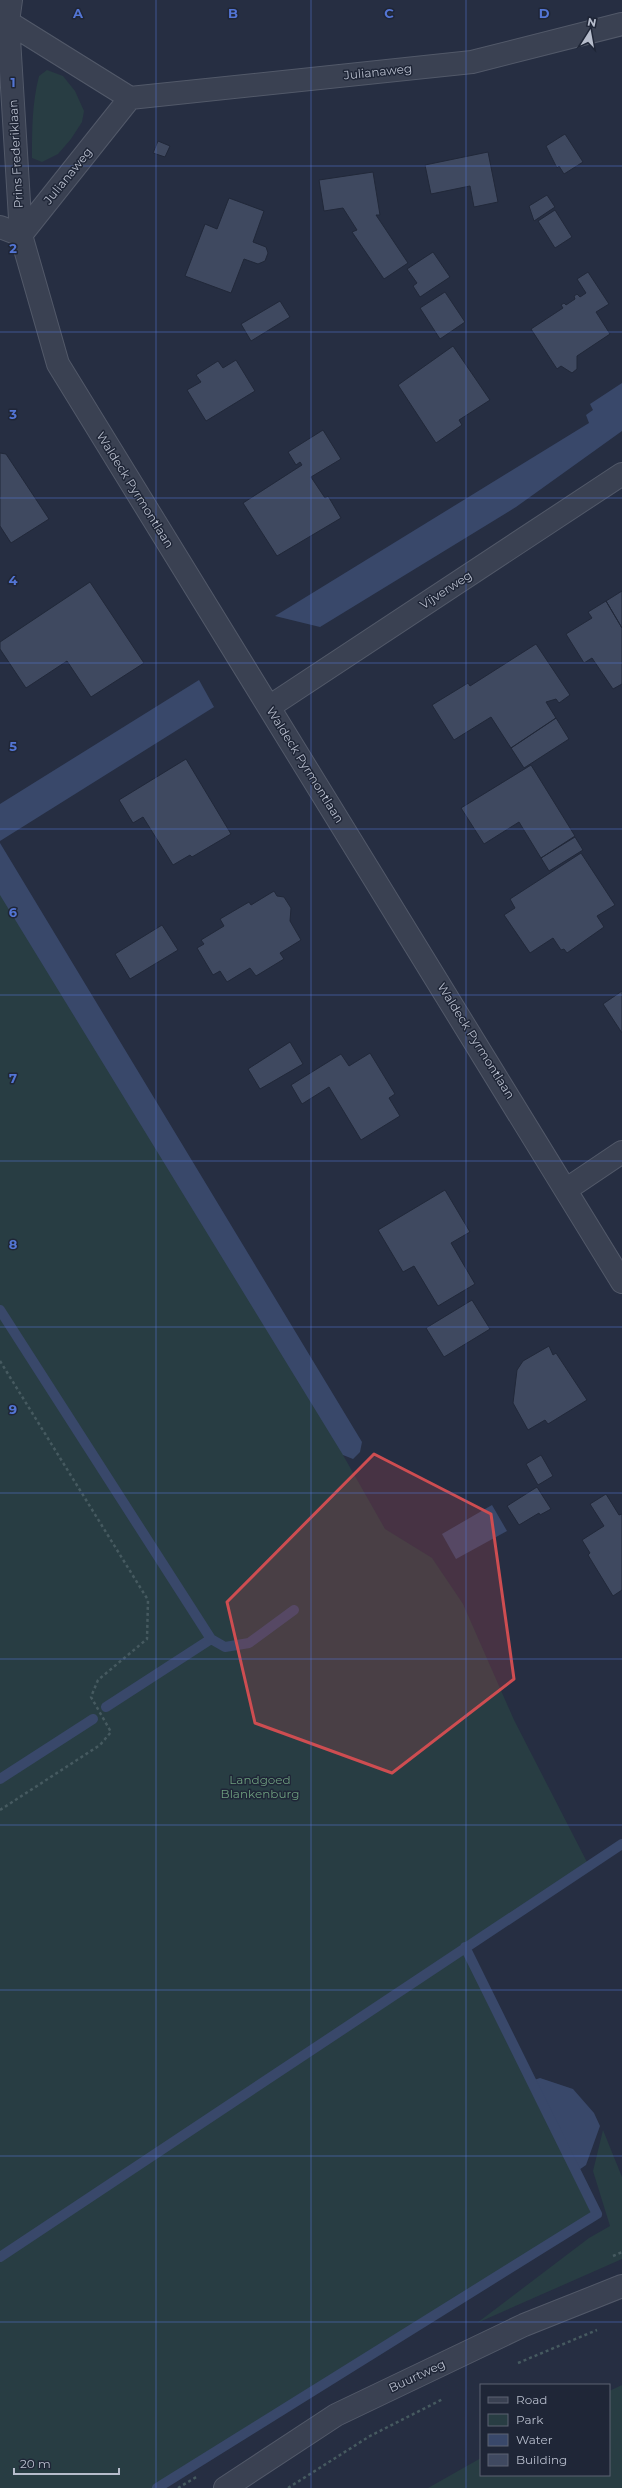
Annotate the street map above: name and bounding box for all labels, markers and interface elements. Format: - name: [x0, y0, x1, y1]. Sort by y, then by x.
- text: A: [72, 5, 84, 21]
- text: B: [228, 5, 238, 21]
- text: C: [384, 5, 394, 21]
- text: D: [539, 5, 550, 21]
- north arrow: [570, 12, 610, 52]
- text: N: [586, 14, 598, 30]
- street label: Julianaweg: [342, 60, 413, 83]
- text: 1: [10, 74, 16, 90]
- street label: Prins Frederiklaan: [5, 99, 26, 209]
- street label: Julianaweg: [40, 144, 95, 208]
- text: 2: [9, 240, 17, 256]
- text: 3: [8, 406, 17, 422]
- street label: Waldeck Pyrmontlaan: [94, 429, 177, 551]
- street label: Vijverweg: [417, 567, 475, 612]
- text: 4: [9, 572, 18, 588]
- street label: Waldeck Pyrmontlaan: [264, 704, 347, 826]
- text: 5: [9, 738, 17, 754]
- text: 6: [9, 904, 18, 920]
- street label: Waldeck Pyrmontlaan: [435, 980, 518, 1102]
- text: 7: [9, 1070, 17, 1086]
- text: 8: [9, 1236, 18, 1252]
- text: 9: [9, 1401, 17, 1417]
- park label: Landgoed Blankenburg: [221, 1772, 299, 1801]
- street label: Buurtweg: [386, 2356, 447, 2395]
- legend: [480, 2384, 610, 2476]
- text: Road: [516, 2392, 547, 2407]
- text: Park: [516, 2412, 544, 2427]
- text: Water: [516, 2432, 553, 2447]
- scale bar: [14, 2450, 119, 2476]
- text: Building: [516, 2452, 567, 2467]
- text: 20 m: [20, 2456, 51, 2471]

